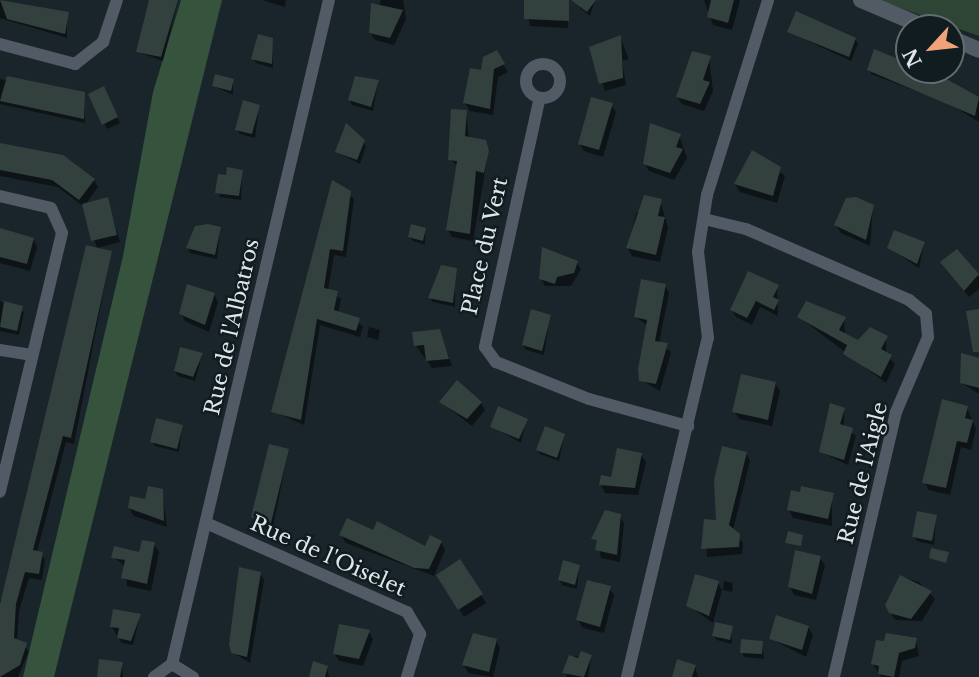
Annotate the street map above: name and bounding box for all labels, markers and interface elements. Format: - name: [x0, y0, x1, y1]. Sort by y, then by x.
- north arrow: [895, 14, 965, 84]
- text: N: [898, 45, 927, 71]
- street label: Place du Vert: [457, 174, 513, 318]
- street label: Rue de l'Albatros: [199, 236, 265, 418]
- street label: Rue de l'Aigle: [833, 399, 893, 547]
- street label: Rue de l'Oiselet: [246, 510, 410, 602]

